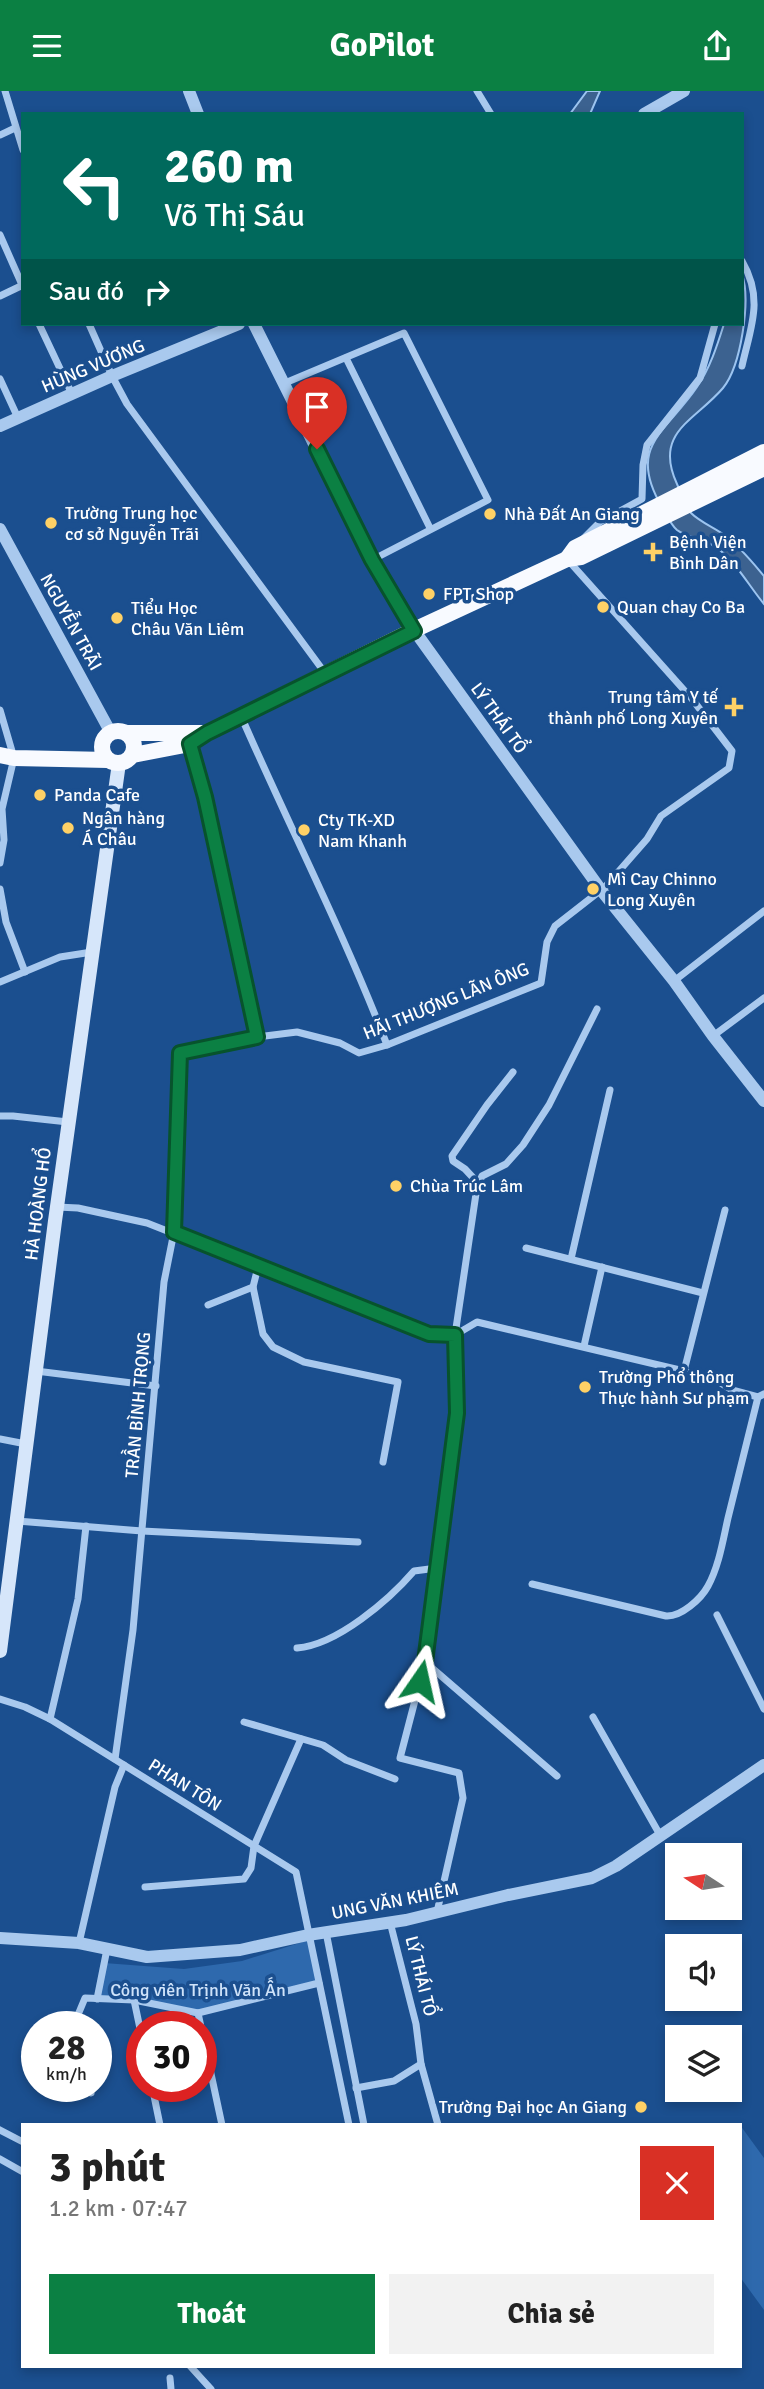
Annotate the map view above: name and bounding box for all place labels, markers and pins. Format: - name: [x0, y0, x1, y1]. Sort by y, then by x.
- pin: [287, 377, 347, 449]
- place label: Trường Trung học cơ sở Nguyễn Trãi: [65, 502, 199, 545]
- place label: Nhà Đất An Giang: [504, 503, 640, 525]
- marker: Nhà Đất An Giang: [482, 506, 498, 522]
- marker: Trường Trung học cơ sở Nguyễn Trãi: [43, 515, 59, 531]
- place label: Bệnh Viện Bình Dân: [669, 531, 747, 574]
- marker: Bệnh Viện Bình Dân: [643, 542, 663, 562]
- place label: FPT Shop: [443, 583, 514, 605]
- marker: FPT Shop: [421, 586, 437, 602]
- place label: Quan chay Co Ba: [617, 596, 745, 618]
- place label: Tiểu Học Châu Văn Liêm: [131, 597, 244, 640]
- marker: Quan chay Co Ba: [595, 599, 611, 615]
- marker: Tiểu Học Châu Văn Liêm: [109, 610, 125, 626]
- place label: Trung tâm Y tế thành phố Long Xuyên: [548, 686, 719, 729]
- marker: Trung tâm Y tế thành phố Long Xuyên: [724, 697, 744, 717]
- place label: Panda Cafe: [54, 784, 140, 806]
- marker: Panda Cafe: [32, 787, 48, 803]
- place label: Ngân hàng Á Châu: [82, 807, 165, 850]
- place label: Cty TK-XD Nam Khanh: [318, 809, 407, 852]
- marker: Ngân hàng Á Châu: [60, 820, 76, 836]
- marker: Cty TK-XD Nam Khanh: [296, 822, 312, 838]
- place label: Mì Cay Chinno Long Xuyên: [607, 868, 717, 911]
- marker: Mì Cay Chinno Long Xuyên: [585, 881, 601, 897]
- place label: Chùa Trúc Lâm: [410, 1175, 523, 1197]
- marker: Chùa Trúc Lâm: [388, 1178, 404, 1194]
- place label: Trường Phổ thông Thực hành Sư phạm: [599, 1366, 749, 1409]
- marker: Trường Phổ thông Thực hành Sư phạm: [577, 1379, 593, 1395]
- place label: Trường Đại học An Giang: [439, 2096, 627, 2118]
- marker: Trường Đại học An Giang: [633, 2099, 649, 2115]

